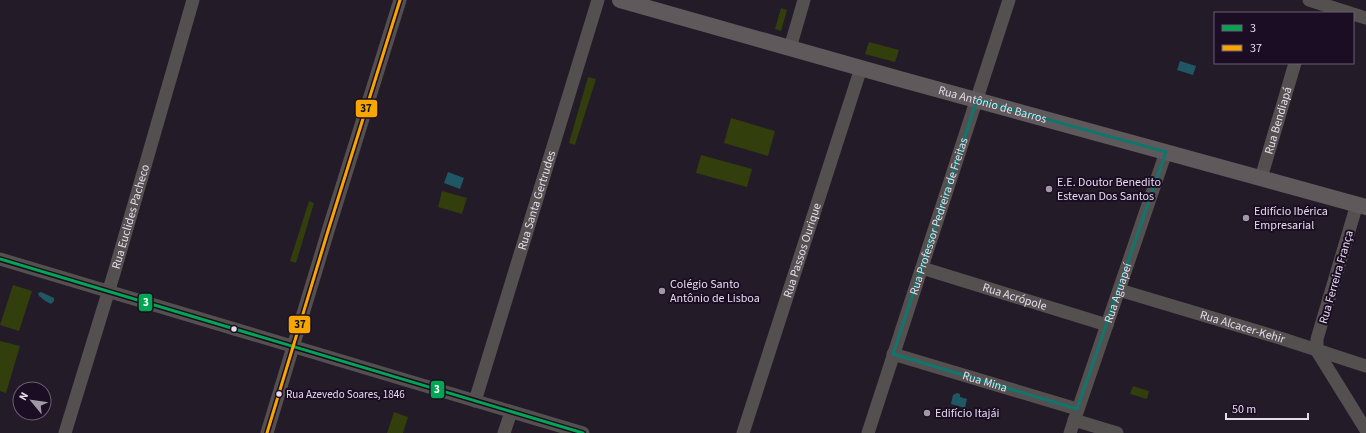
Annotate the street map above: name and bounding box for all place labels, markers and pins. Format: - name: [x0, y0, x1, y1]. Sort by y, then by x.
- place label: E.E. Doutor Benedito Estevan Dos Santos: [1057, 174, 1161, 205]
- marker: E.E. Doutor Benedito Estevan Dos Santos: [1044, 184, 1054, 194]
- place label: Edifício Ibérica Empresarial: [1254, 203, 1328, 234]
- marker: Edifício Ibérica Empresarial: [1241, 213, 1251, 223]
- place label: Colégio Santo Antônio de Lisboa: [670, 276, 760, 307]
- marker: Colégio Santo Antônio de Lisboa: [657, 286, 667, 296]
- unlabelled marker: [229, 324, 239, 334]
- place label: Rua Azevedo Soares, 1846: [286, 387, 405, 402]
- marker: Rua Azevedo Soares, 1846: [274, 389, 284, 399]
- place label: Edifício Itajái: [935, 405, 1000, 422]
- marker: Edifício Itajái: [922, 408, 932, 418]

